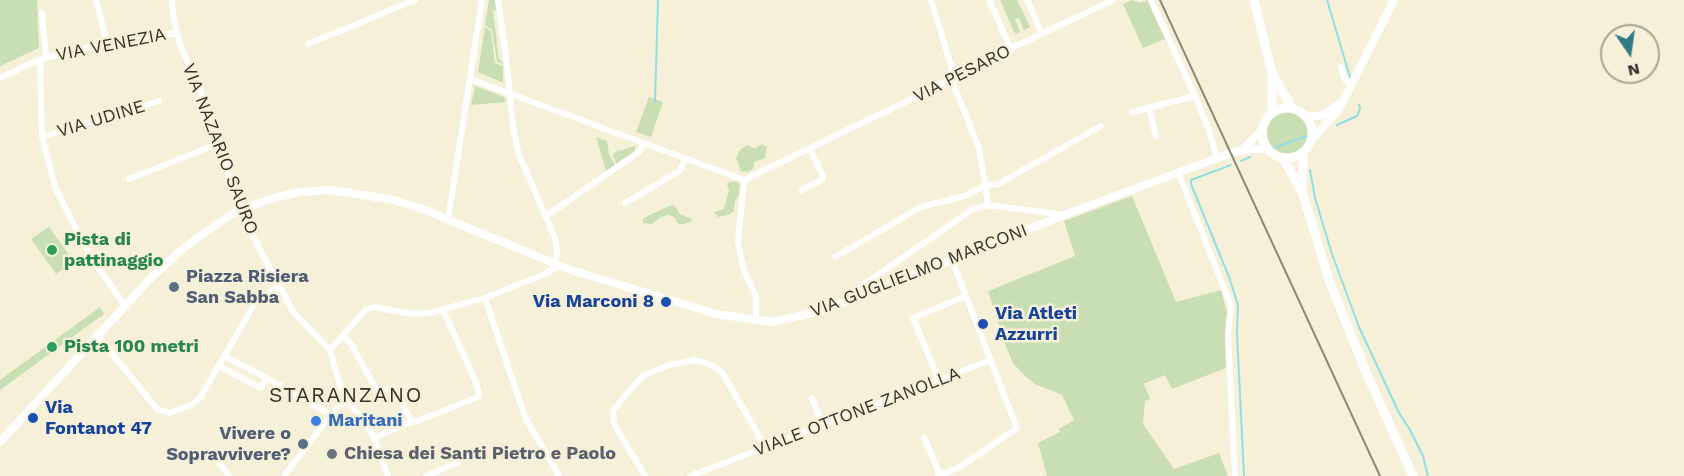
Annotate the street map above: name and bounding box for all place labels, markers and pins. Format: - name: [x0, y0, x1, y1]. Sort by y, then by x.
- place label: Pista di pattinaggio: [64, 229, 164, 272]
- marker: Pista di pattinaggio: [45, 243, 59, 257]
- place label: Piazza Risiera San Sabba: [186, 266, 309, 308]
- marker: Piazza Risiera San Sabba: [167, 280, 181, 294]
- place label: Via Marconi 8: [533, 291, 654, 313]
- marker: Via Marconi 8: [659, 295, 673, 309]
- place label: Via Atleti Azzurri: [995, 303, 1077, 346]
- marker: Via Atleti Azzurri: [976, 317, 990, 331]
- place label: Pista 100 metri: [64, 336, 199, 358]
- marker: Pista 100 metri: [45, 340, 59, 354]
- place label: Via Fontanot 47: [45, 397, 152, 440]
- place label: Maritani: [328, 410, 403, 432]
- marker: Via Fontanot 47: [26, 411, 40, 425]
- marker: Maritani: [309, 414, 323, 428]
- place label: Vivere o Sopravvivere?: [166, 423, 291, 466]
- marker: Vivere o Sopravvivere?: [296, 437, 310, 451]
- place label: Chiesa dei Santi Pietro e Paolo: [344, 443, 616, 465]
- marker: Chiesa dei Santi Pietro e Paolo: [325, 447, 339, 461]

